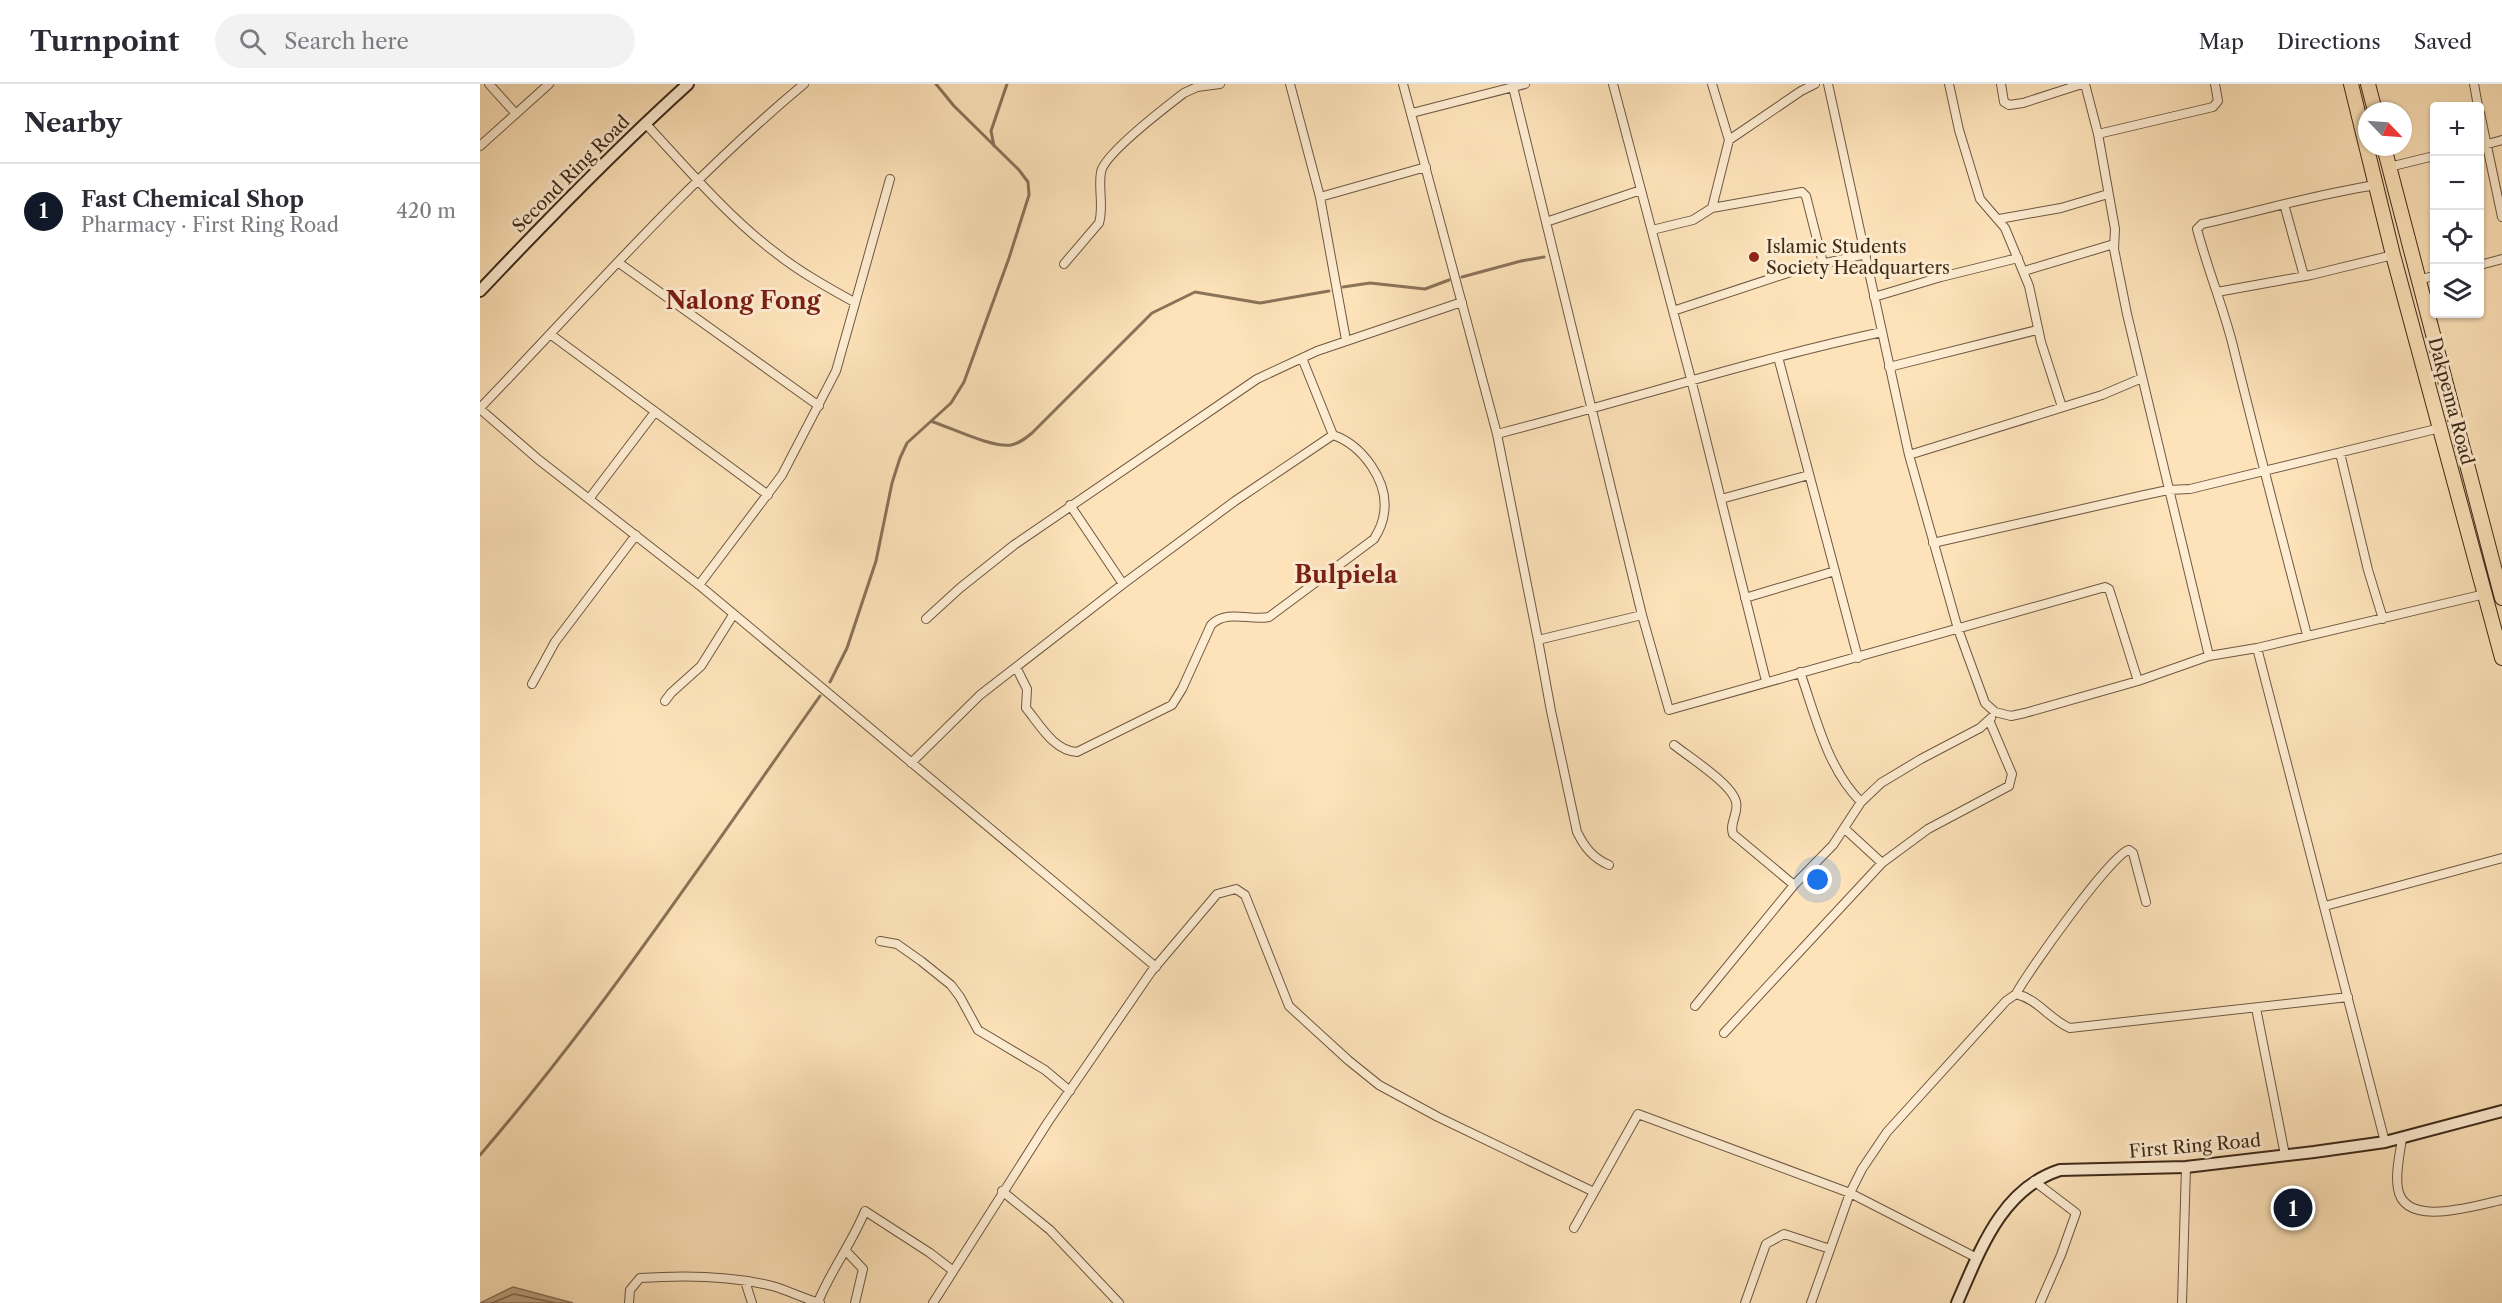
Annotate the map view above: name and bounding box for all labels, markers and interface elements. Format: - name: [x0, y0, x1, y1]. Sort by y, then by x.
- search box: [215, 14, 635, 68]
- text: Turnpoint: [30, 24, 179, 58]
- icon: search: [236, 25, 269, 58]
- text: Search here: [284, 28, 409, 55]
- text: Map: [2199, 29, 2244, 54]
- text: Directions: [2277, 29, 2381, 54]
- text: Saved: [2414, 29, 2472, 54]
- north arrow: [2358, 102, 2412, 156]
- map controls: [2430, 102, 2484, 318]
- button: +: [2430, 102, 2484, 156]
- text: Nearby: [24, 107, 122, 139]
- street label: Second Ring Road: [508, 111, 634, 237]
- button: −: [2430, 156, 2484, 210]
- text: Fast Chemical Shop: [81, 186, 304, 213]
- text: 1: [39, 199, 48, 223]
- text: 420 m: [396, 199, 456, 223]
- button: locate: [2430, 210, 2484, 264]
- text: Pharmacy · First Ring Road: [81, 213, 339, 237]
- place label: Islamic Students Society Headquarters: [1766, 236, 1950, 279]
- marker: Islamic Students Society Headquarters: [1747, 250, 1761, 264]
- button: layers: [2430, 264, 2484, 318]
- district label: Nalong Fong: [665, 286, 822, 315]
- street label: Dakpema Road: [2423, 335, 2479, 467]
- district label: Bulpiela: [1294, 560, 1399, 589]
- your location: [1803, 865, 1832, 894]
- street label: First Ring Road: [2128, 1129, 2262, 1163]
- pin: 1: [2274, 1186, 2312, 1230]

